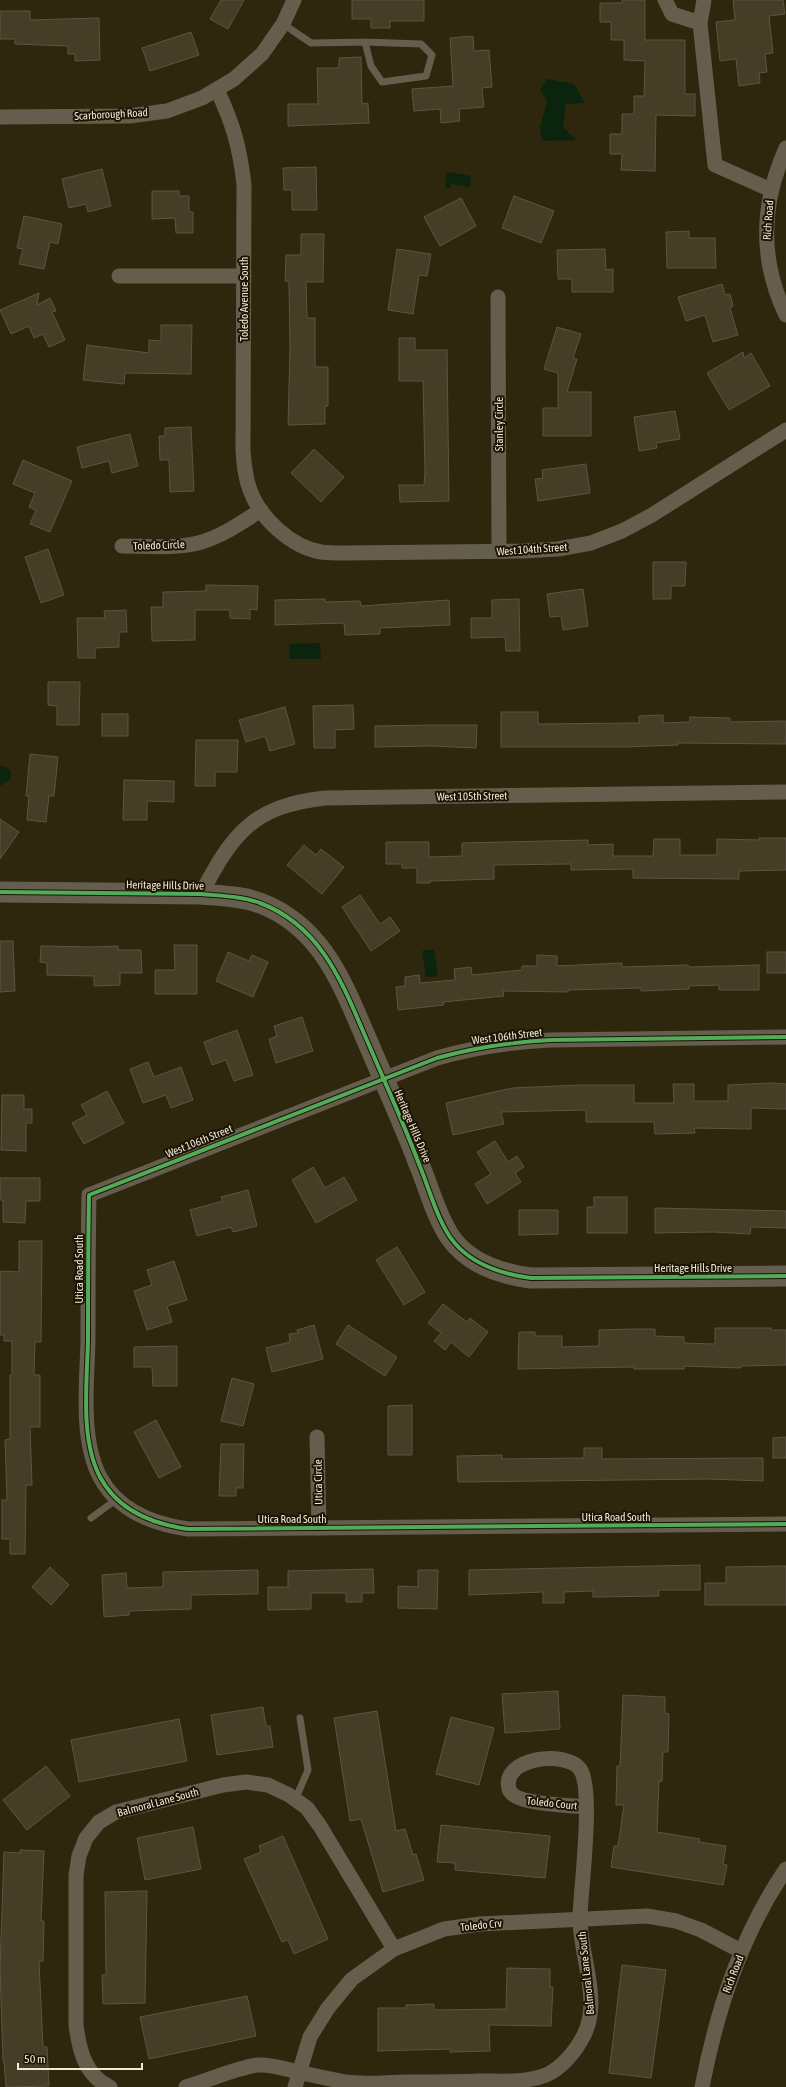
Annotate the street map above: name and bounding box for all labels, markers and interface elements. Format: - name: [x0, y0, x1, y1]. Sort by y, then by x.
- street label: Scarborough Road: [74, 106, 148, 122]
- street label: Rich Road: [761, 200, 775, 240]
- street label: Toledo Avenue South: [238, 257, 250, 341]
- street label: Stanley Circle: [493, 397, 505, 451]
- street label: Toledo Circle: [133, 538, 185, 552]
- street label: West 104th Street: [496, 541, 568, 557]
- street label: West 105th Street: [436, 789, 508, 803]
- street label: Heritage Hills Drive: [126, 878, 204, 892]
- street label: West 106th Street: [471, 1026, 543, 1046]
- street label: Heritage Hills Drive: [392, 1088, 434, 1164]
- street label: West 106th Street: [164, 1122, 234, 1160]
- street label: Utica Road South: [73, 1235, 85, 1304]
- street label: Heritage Hills Drive: [654, 1262, 732, 1274]
- street label: Utica Circle: [312, 1459, 324, 1505]
- street label: Utica Road South: [582, 1511, 651, 1523]
- street label: Utica Road South: [258, 1513, 327, 1525]
- street label: Balmoral Lane South: [116, 1785, 200, 1819]
- street label: Toledo Court: [526, 1794, 578, 1812]
- street label: Toledo Crv: [460, 1917, 503, 1933]
- street label: Balmoral Lane South: [576, 1931, 596, 2015]
- street label: Rich Road: [720, 1953, 746, 1995]
- scale bar: [18, 2045, 142, 2071]
- text: 50 m: [24, 2052, 46, 2066]

